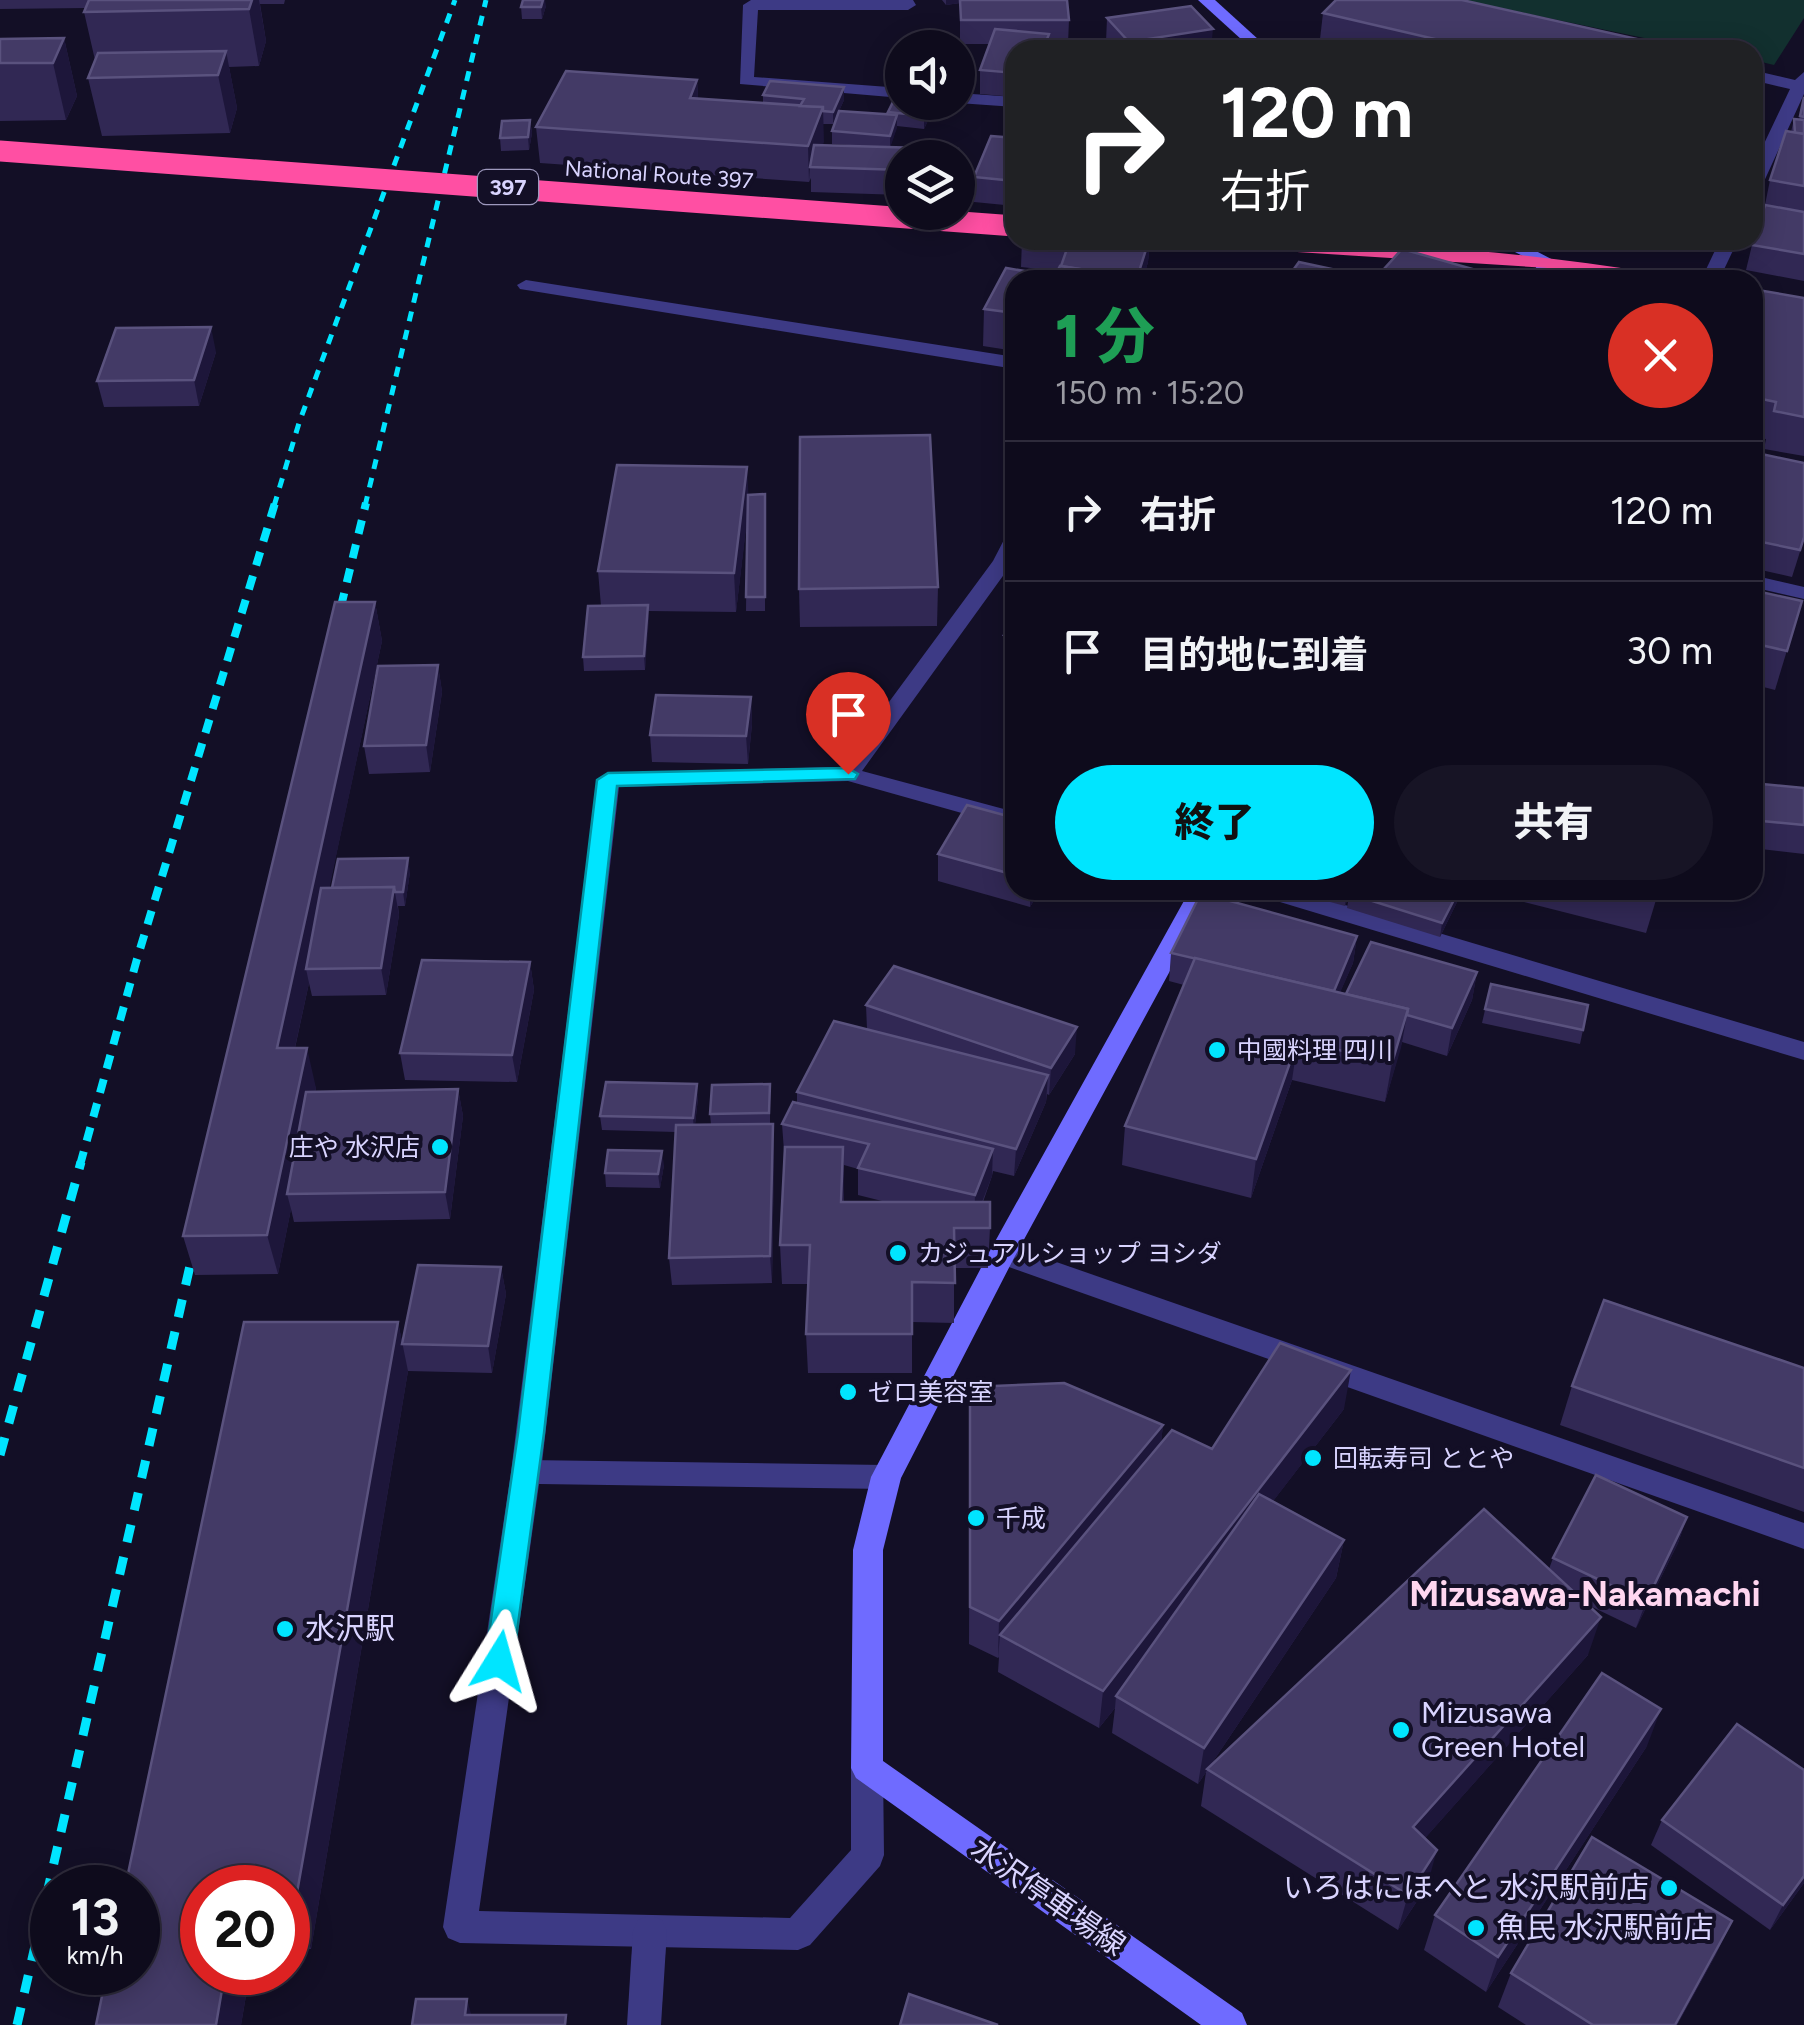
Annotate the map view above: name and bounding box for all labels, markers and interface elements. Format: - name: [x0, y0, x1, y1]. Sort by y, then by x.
- map controls: [885, 30, 975, 230]
- button: sound: [885, 30, 975, 120]
- text: 120 m: [1220, 70, 1413, 155]
- icon: right: [1055, 80, 1185, 210]
- button: layers: [885, 140, 975, 230]
- street label: National Route 397: [564, 154, 754, 195]
- text: 右折: [1220, 164, 1310, 218]
- road number: 397: [478, 170, 538, 204]
- text: 1 分: [1055, 300, 1155, 372]
- button: close: [1608, 303, 1713, 408]
- text: 150 m · 15:20: [1055, 374, 1244, 412]
- icon: right: [1055, 484, 1110, 539]
- text: 120 m: [1610, 488, 1713, 534]
- text: 右折: [1140, 492, 1216, 538]
- icon: arrive: [1055, 624, 1110, 679]
- text: 30 m: [1626, 628, 1713, 674]
- text: 目的地に到着: [1140, 632, 1368, 678]
- pin: [806, 672, 891, 775]
- icon: arrive: [821, 687, 876, 742]
- button: 終了: [1055, 765, 1374, 880]
- button: 共有: [1394, 765, 1713, 880]
- place label: 中國料理 四川: [1237, 1035, 1393, 1065]
- marker: 中國料理 四川: [1206, 1039, 1228, 1061]
- place label: 庄や 水沢店: [289, 1132, 420, 1162]
- marker: 庄や 水沢店: [429, 1136, 451, 1158]
- place label: カジュアルショップ ヨシダ: [918, 1238, 1222, 1268]
- marker: カジュアルショップ ヨシダ: [887, 1242, 909, 1264]
- place label: ゼロ美容室: [868, 1377, 993, 1407]
- marker: ゼロ美容室: [837, 1381, 859, 1403]
- place label: 回転寿司 ととや: [1333, 1443, 1514, 1473]
- marker: 回転寿司 ととや: [1302, 1447, 1324, 1469]
- place label: 千成: [996, 1503, 1046, 1533]
- marker: 千成: [965, 1507, 987, 1529]
- district label: Mizusawa-Nakamachi: [1409, 1573, 1761, 1615]
- position arrow: [447, 1609, 551, 1713]
- place label: 水沢駅: [305, 1610, 395, 1647]
- marker: 水沢駅: [274, 1618, 296, 1640]
- place label: Mizusawa Green Hotel: [1421, 1694, 1585, 1765]
- marker: Mizusawa Green Hotel: [1390, 1719, 1412, 1741]
- street label: 水沢停車場線: [964, 1830, 1133, 1963]
- speed limit sign: 20: [180, 1865, 310, 1995]
- place label: いろはにほへと 水沢駅前店: [1283, 1869, 1649, 1906]
- marker: いろはにほへと 水沢駅前店: [1658, 1877, 1680, 1899]
- text: 13: [71, 1887, 119, 1948]
- place label: 魚民 水沢駅前店: [1496, 1909, 1713, 1946]
- marker: 魚民 水沢駅前店: [1465, 1917, 1487, 1939]
- text: km/h: [66, 1940, 124, 1970]

